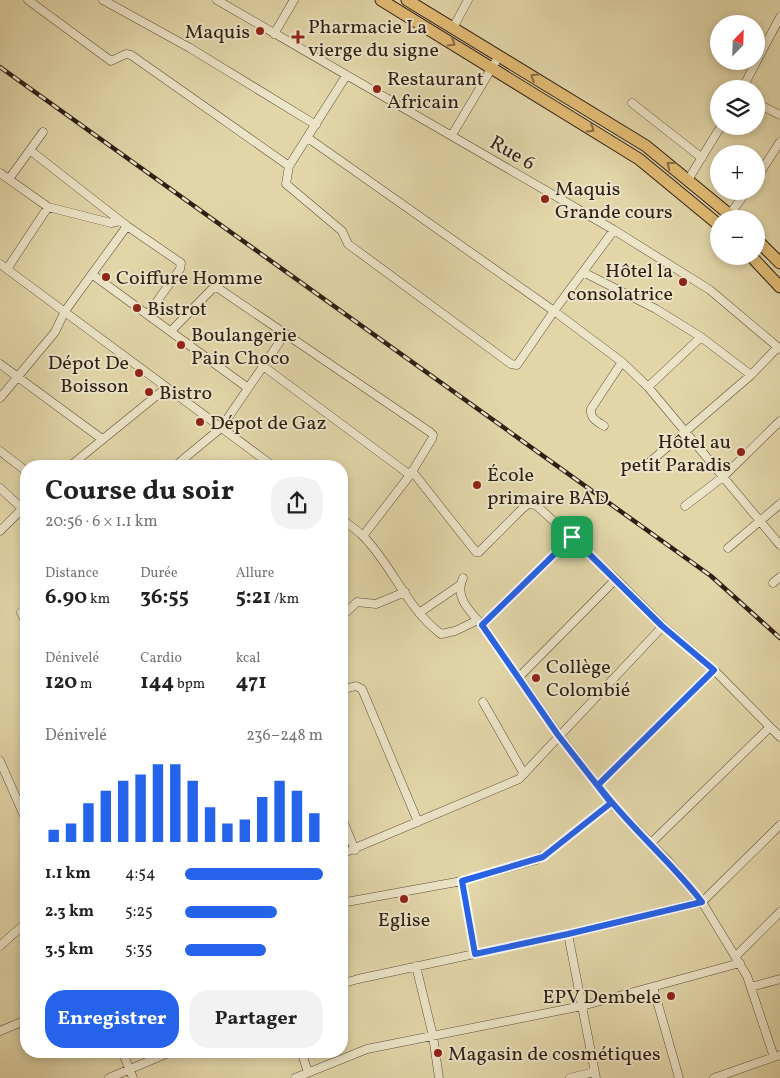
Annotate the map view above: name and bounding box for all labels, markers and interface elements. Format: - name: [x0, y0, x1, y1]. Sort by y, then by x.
- place label: Pharmacie La vierge du signe: [308, 14, 439, 65]
- north arrow: [710, 15, 765, 70]
- map controls: [710, 15, 765, 265]
- place label: Maquis: [185, 19, 250, 47]
- marker: Maquis: [254, 25, 266, 37]
- marker: Pharmacie La vierge du signe: [292, 31, 304, 43]
- one-way arrow: [447, 37, 456, 47]
- place label: Restaurant Africain: [387, 66, 484, 117]
- one-way arrow: [530, 74, 539, 83]
- button: layers: [710, 80, 765, 135]
- marker: Restaurant Africain: [371, 83, 383, 95]
- one-way arrow: [585, 122, 594, 132]
- street label: Rue 6: [484, 129, 540, 178]
- button: +: [710, 145, 765, 200]
- one-way arrow: [667, 163, 676, 171]
- place label: Maquis Grande cours: [555, 176, 672, 227]
- marker: Maquis Grande cours: [539, 193, 551, 205]
- button: −: [710, 210, 765, 265]
- place label: Hôtel la consolatrice: [567, 258, 673, 309]
- place label: Coiffure Homme: [116, 265, 263, 293]
- marker: Coiffure Homme: [100, 271, 112, 283]
- marker: Hôtel la consolatrice: [677, 276, 689, 288]
- place label: Bistrot: [147, 296, 207, 324]
- marker: Bistrot: [131, 302, 143, 314]
- place label: Boulangerie Pain Choco: [191, 322, 297, 373]
- marker: Boulangerie Pain Choco: [175, 339, 187, 351]
- place label: Dépot De Boisson: [48, 350, 129, 401]
- marker: Dépot De Boisson: [133, 367, 145, 379]
- place label: Bistro: [159, 380, 212, 408]
- marker: Bistro: [143, 386, 155, 398]
- place label: Dépot de Gaz: [210, 410, 327, 438]
- marker: Dépot de Gaz: [194, 416, 206, 428]
- place label: Hôtel au petit Paradis: [620, 429, 731, 480]
- marker: Hôtel au petit Paradis: [735, 446, 747, 458]
- place label: École primaire BAD: [487, 462, 609, 513]
- text: Course du soir: [45, 472, 234, 511]
- button: share: [271, 477, 323, 529]
- marker: École primaire BAD: [471, 479, 483, 491]
- text: 20:56 · 6 × 1.1 km: [45, 511, 158, 533]
- pin: [551, 516, 593, 558]
- icon: arrive: [558, 523, 586, 551]
- text: Distance: [45, 564, 99, 583]
- text: Durée: [140, 564, 178, 583]
- text: Allure: [236, 564, 274, 583]
- text: 6.90: [45, 583, 87, 612]
- text: 36:55: [140, 583, 189, 612]
- text: 5:21: [236, 583, 271, 612]
- text: km: [87, 590, 110, 609]
- text: /km: [271, 590, 299, 609]
- text: Dénivelé: [45, 649, 99, 668]
- text: Cardio: [140, 649, 182, 668]
- text: kcal: [236, 649, 261, 668]
- place label: Collège Colombié: [546, 654, 630, 705]
- text: 120: [45, 668, 77, 697]
- text: 144: [140, 668, 174, 697]
- text: 471: [236, 668, 267, 697]
- marker: Collège Colombié: [530, 672, 542, 684]
- text: m: [77, 675, 92, 694]
- text: bpm: [174, 675, 205, 694]
- text: Dénivelé: [45, 725, 107, 747]
- text: 236–248 m: [246, 725, 323, 747]
- text: 1.1 km: [45, 863, 91, 885]
- text: 4:54: [125, 863, 156, 885]
- marker: Eglise: [398, 893, 410, 905]
- text: 2.3 km: [45, 901, 94, 923]
- text: 5:25: [125, 901, 153, 923]
- place label: Eglise: [378, 907, 430, 935]
- text: 3.5 km: [45, 939, 94, 961]
- text: 5:35: [125, 939, 152, 961]
- place label: EPV Dembele: [543, 984, 661, 1012]
- button: Enregistrer: [45, 990, 179, 1048]
- button: Partager: [189, 990, 323, 1048]
- marker: EPV Dembele: [665, 990, 677, 1002]
- place label: Magasin de cosmétiques: [448, 1041, 661, 1069]
- marker: Magasin de cosmétiques: [432, 1047, 444, 1059]

